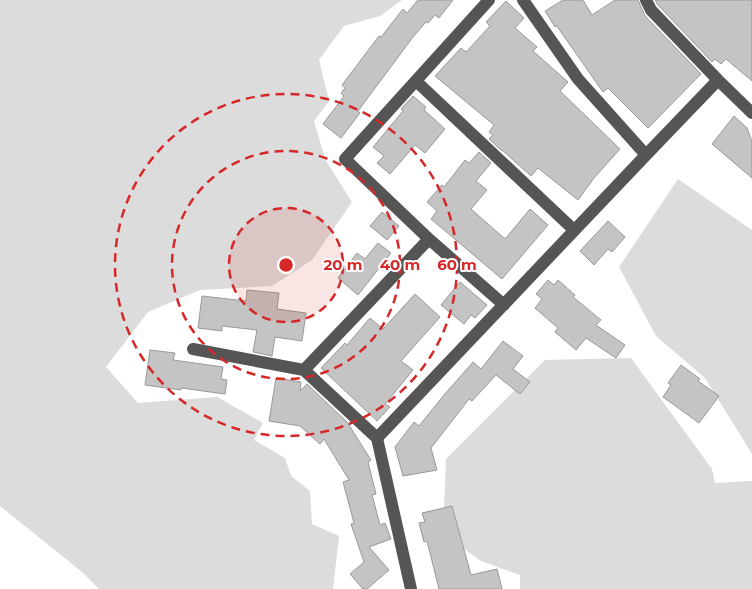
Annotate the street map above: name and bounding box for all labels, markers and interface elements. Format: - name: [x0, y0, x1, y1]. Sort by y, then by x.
- text: 20 m: [323, 255, 363, 274]
- text: 40 m: [380, 255, 420, 274]
- text: 60 m: [437, 255, 477, 274]
- centre of rings: [277, 256, 295, 274]

